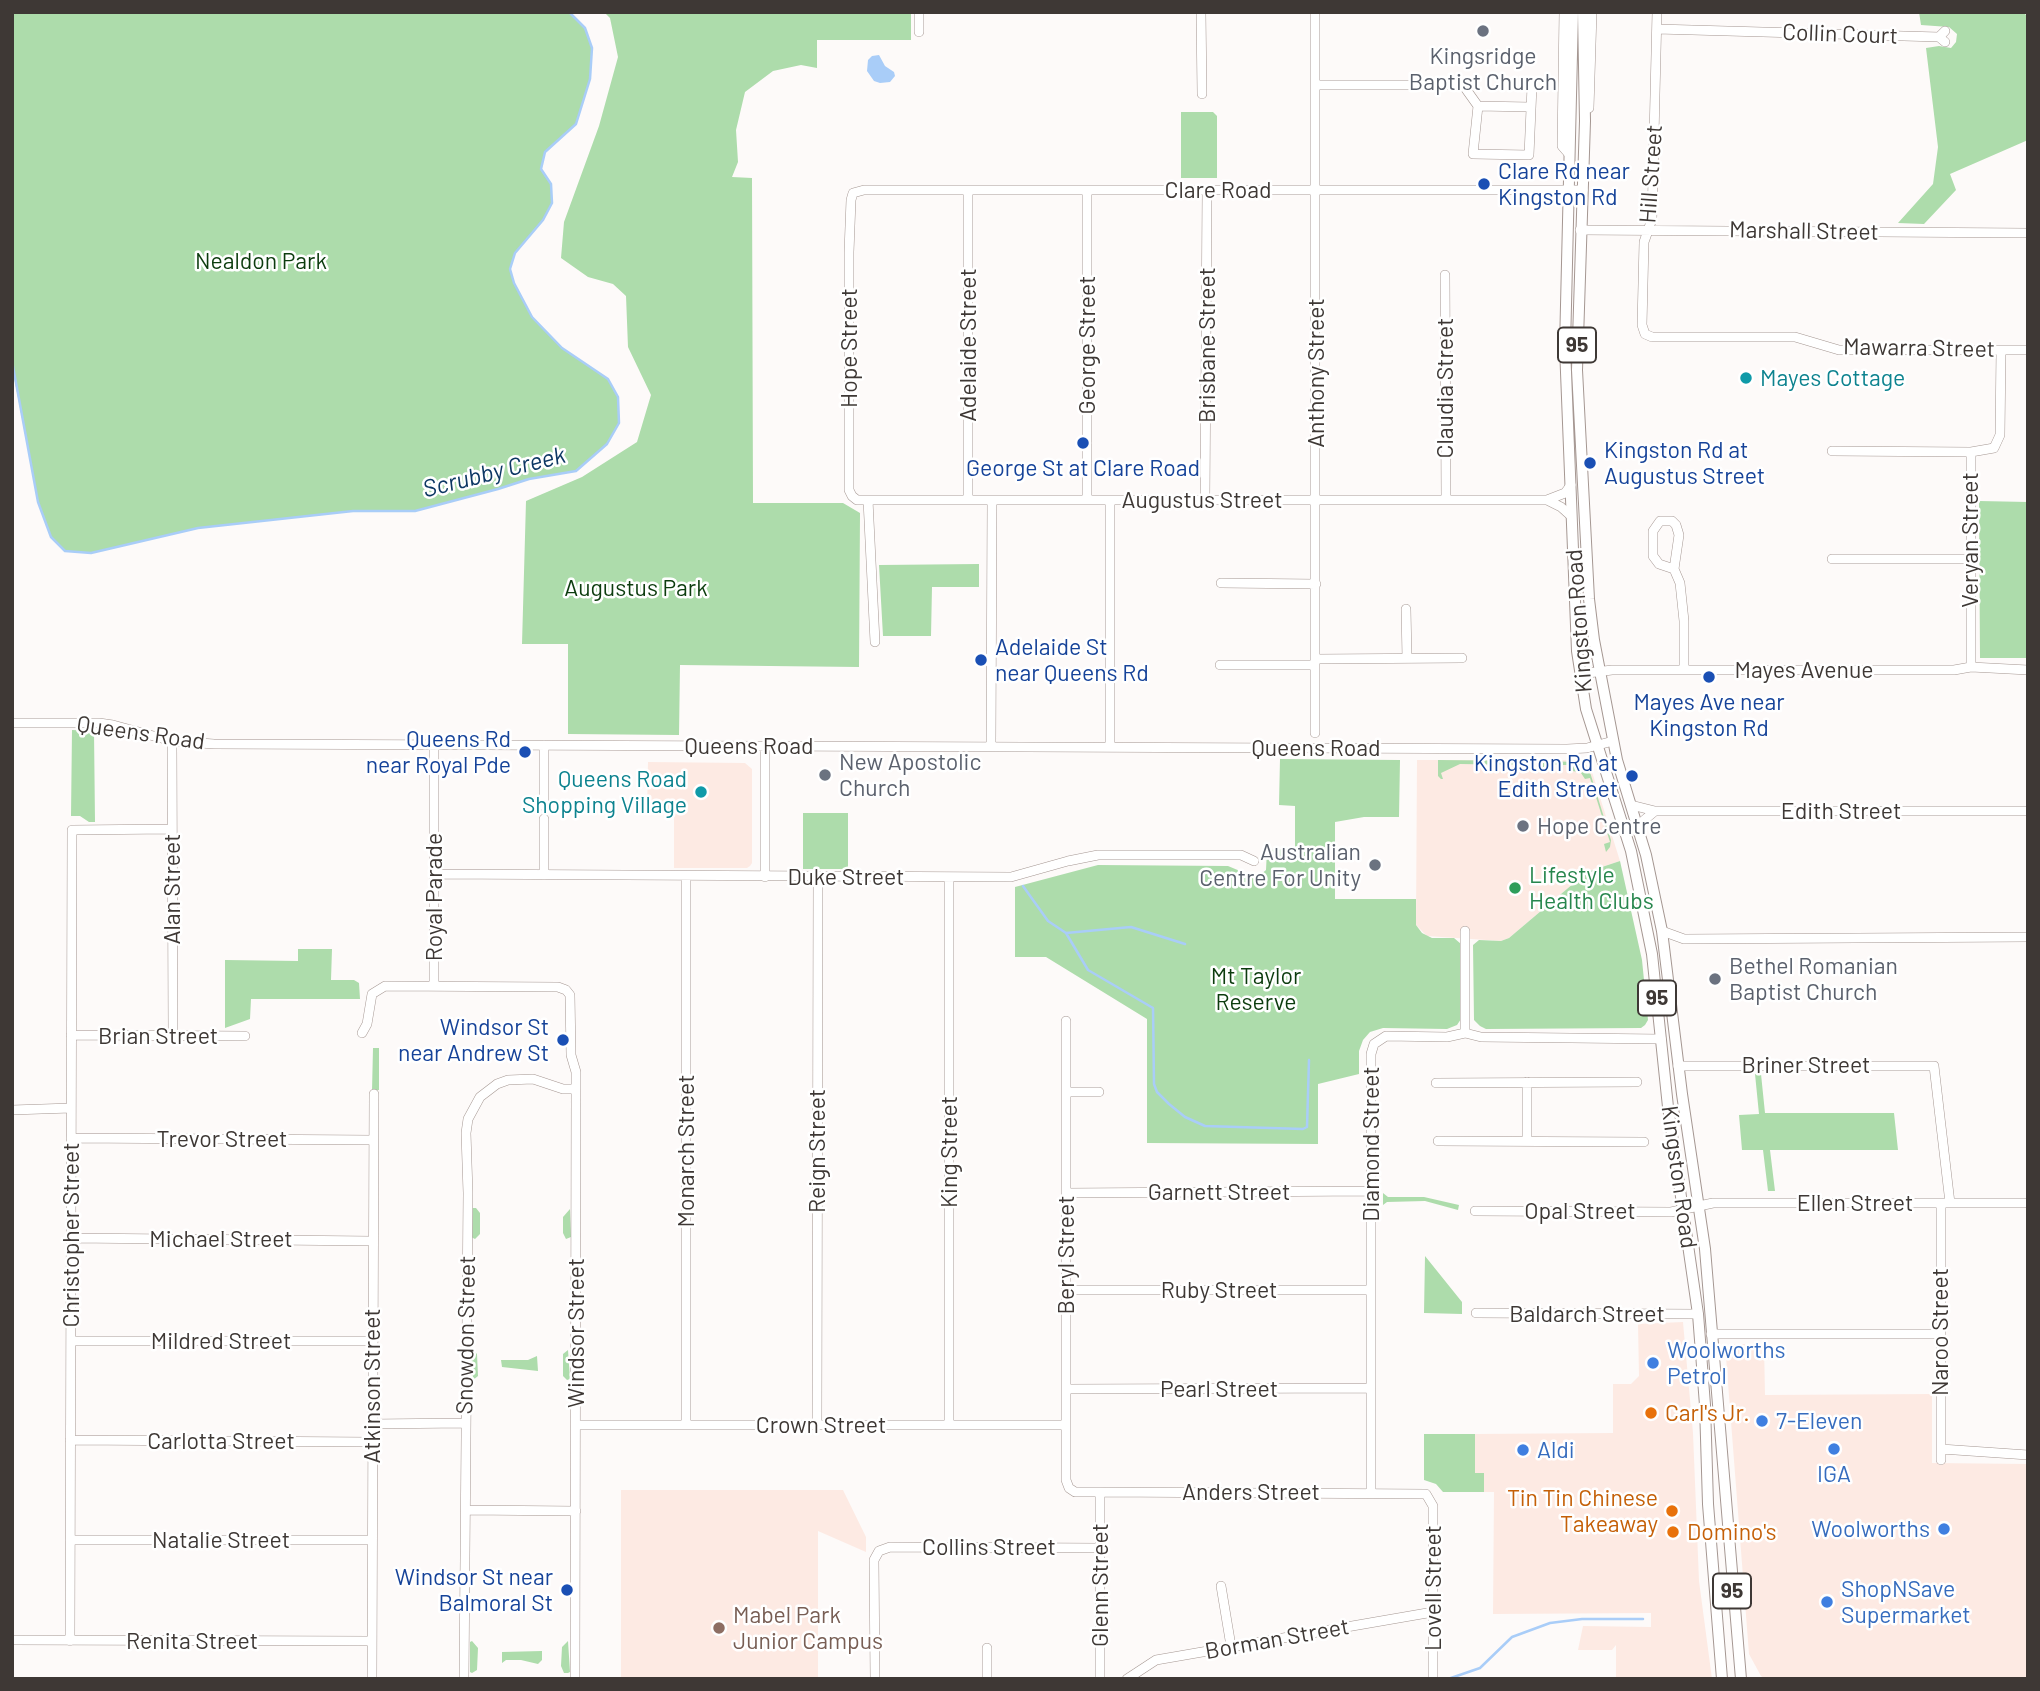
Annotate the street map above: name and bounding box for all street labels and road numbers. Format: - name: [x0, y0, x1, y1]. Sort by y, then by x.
- street label: Collin Court: [1782, 18, 1898, 50]
- street label: Hill Street: [1634, 124, 1668, 224]
- street label: Clare Road: [1165, 176, 1271, 204]
- street label: Marshall Street: [1729, 216, 1879, 246]
- street label: Brisbane Street: [1193, 267, 1221, 423]
- street label: Adelaide Street: [954, 268, 982, 422]
- street label: George Street: [1073, 276, 1101, 414]
- street label: Hope Street: [835, 288, 863, 408]
- street label: Anthony Street: [1302, 298, 1330, 448]
- street label: Claudia Street: [1431, 318, 1459, 458]
- road number: 95: [1558, 328, 1596, 362]
- street label: Mawarra Street: [1843, 333, 1995, 363]
- street label: Veryan Street: [1956, 472, 1984, 608]
- street label: Augustus Street: [1121, 486, 1283, 514]
- street label: Kingston Road: [1560, 548, 1598, 694]
- street label: Mayes Avenue: [1734, 656, 1874, 684]
- street label: Queens Road: [75, 710, 207, 756]
- street label: Queens Road: [684, 732, 814, 760]
- street label: Queens Road: [1251, 734, 1381, 762]
- street label: Edith Street: [1781, 797, 1901, 825]
- street label: Royal Parade: [420, 833, 448, 961]
- street label: Alan Street: [158, 834, 186, 944]
- street label: Duke Street: [788, 863, 904, 891]
- road number: 95: [1638, 981, 1676, 1016]
- street label: Brian Street: [98, 1022, 218, 1050]
- street label: Briner Street: [1742, 1051, 1870, 1079]
- street label: Diamond Street: [1357, 1066, 1385, 1222]
- street label: Monarch Street: [672, 1074, 700, 1228]
- street label: Reign Street: [803, 1089, 831, 1213]
- street label: King Street: [935, 1096, 963, 1208]
- street label: Kingston Road: [1655, 1104, 1703, 1250]
- street label: Trevor Street: [157, 1125, 287, 1153]
- street label: Christopher Street: [57, 1142, 85, 1328]
- street label: Garnett Street: [1148, 1178, 1290, 1206]
- street label: Ellen Street: [1797, 1189, 1913, 1217]
- street label: Beryl Street: [1052, 1195, 1080, 1315]
- street label: Opal Street: [1524, 1197, 1636, 1225]
- street label: Michael Street: [149, 1225, 293, 1253]
- street label: Snowdon Street: [451, 1255, 481, 1415]
- street label: Windsor Street: [562, 1258, 590, 1408]
- street label: Naroo Street: [1926, 1268, 1954, 1396]
- street label: Ruby Street: [1161, 1276, 1277, 1304]
- street label: Baldarch Street: [1509, 1300, 1665, 1328]
- street label: Atkinson Street: [358, 1308, 386, 1464]
- street label: Mildred Street: [151, 1327, 291, 1355]
- street label: Pearl Street: [1160, 1375, 1278, 1403]
- street label: Crown Street: [756, 1411, 886, 1439]
- street label: Carlotta Street: [147, 1427, 295, 1455]
- street label: Anders Street: [1182, 1478, 1320, 1506]
- street label: Glenn Street: [1086, 1523, 1114, 1647]
- street label: Lovell Street: [1419, 1525, 1447, 1651]
- street label: Natalie Street: [152, 1526, 290, 1554]
- street label: Collins Street: [922, 1533, 1056, 1561]
- road number: 95: [1713, 1574, 1751, 1608]
- street label: Borman Street: [1203, 1613, 1351, 1665]
- street label: Renita Street: [126, 1627, 258, 1655]

